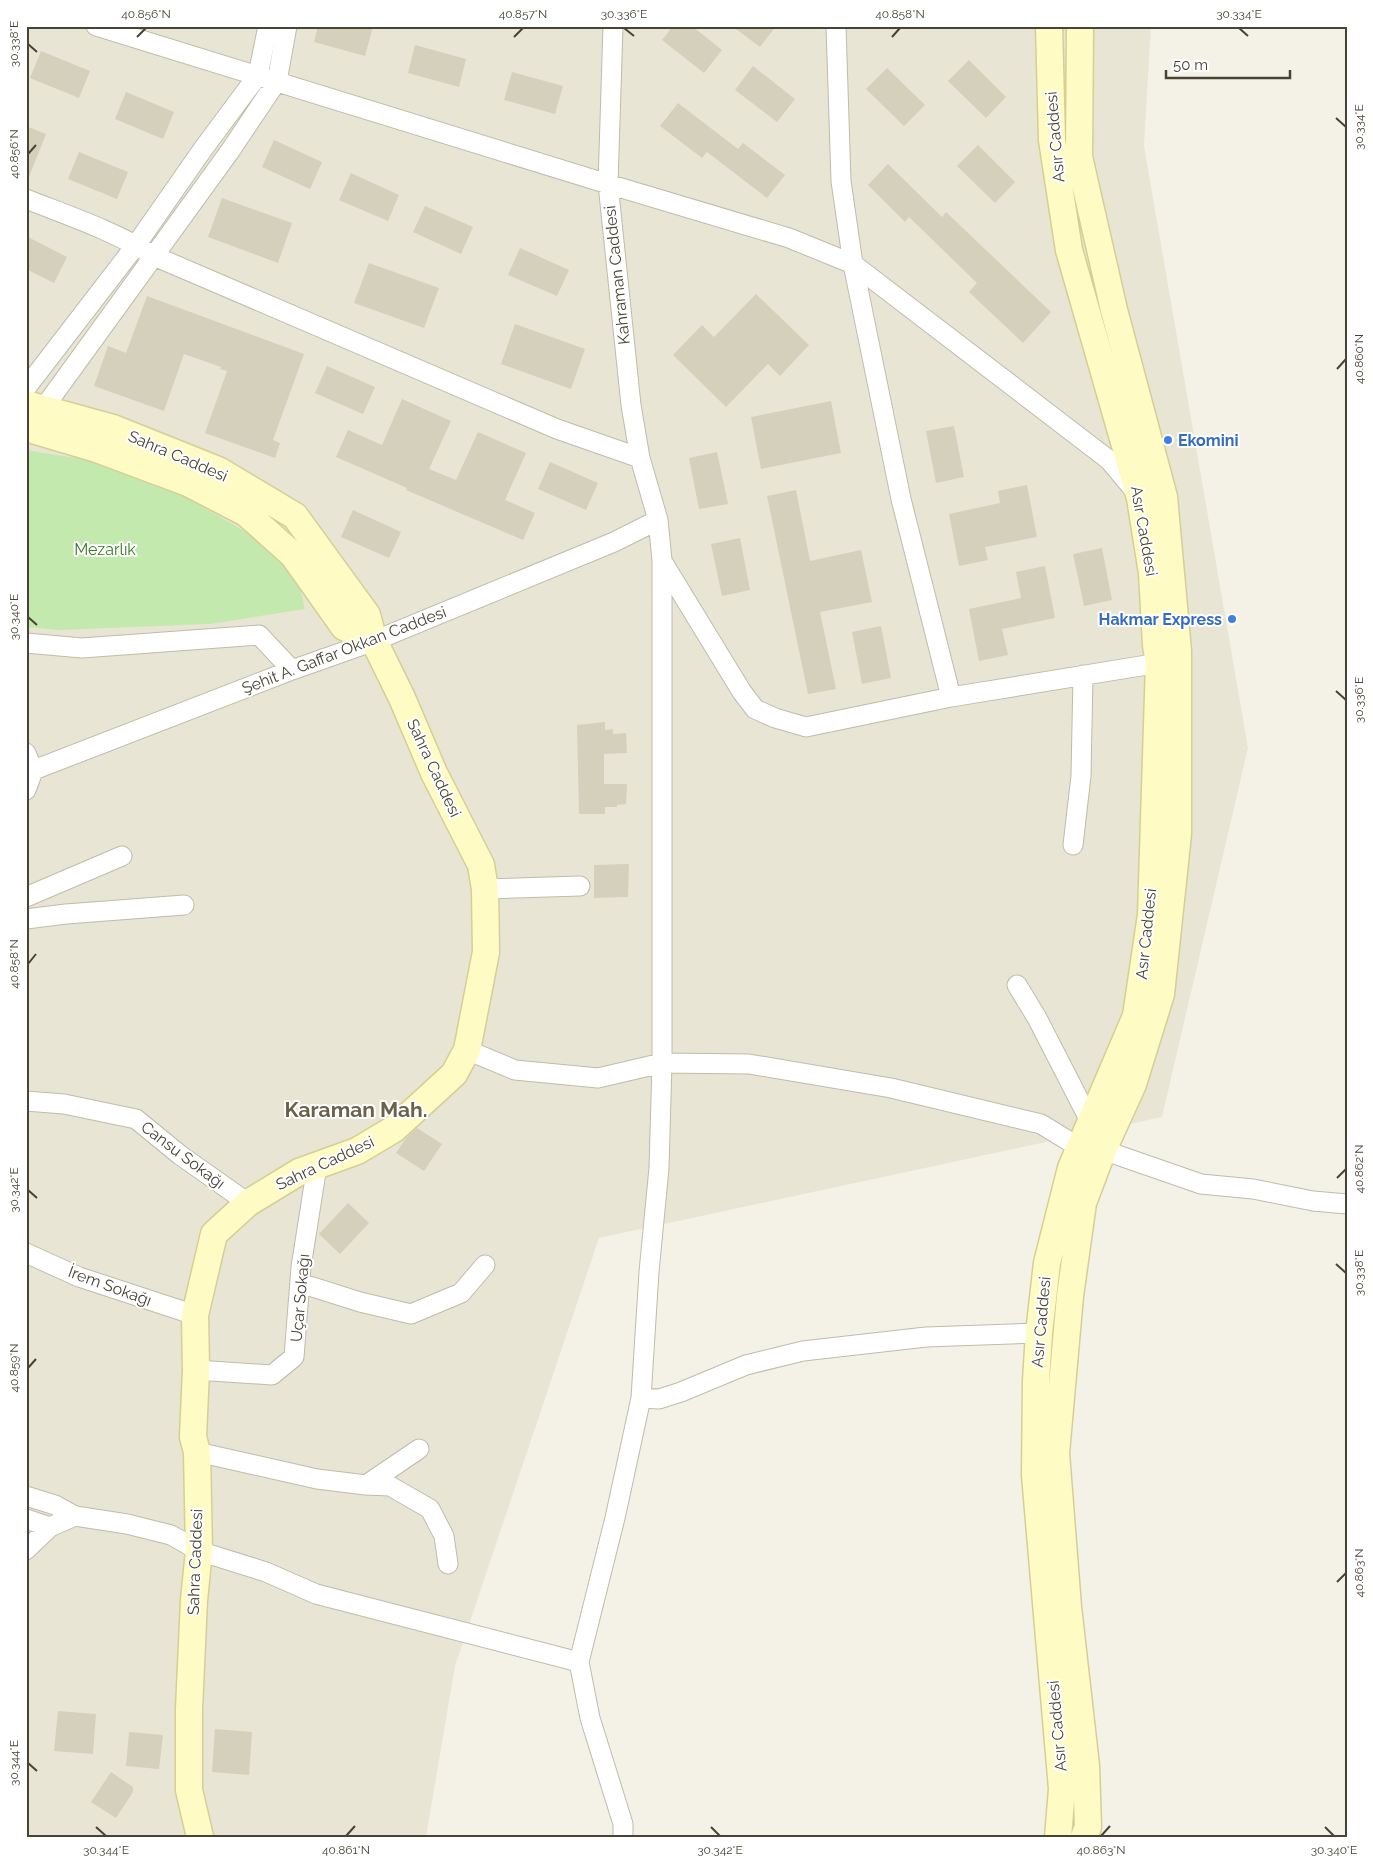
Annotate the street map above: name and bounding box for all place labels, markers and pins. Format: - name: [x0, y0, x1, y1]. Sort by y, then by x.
- place label: Ekomini: [1178, 431, 1239, 450]
- marker: Ekomini: [1162, 434, 1174, 446]
- place label: Hakmar Express: [1099, 610, 1222, 629]
- marker: Hakmar Express: [1226, 613, 1238, 625]

